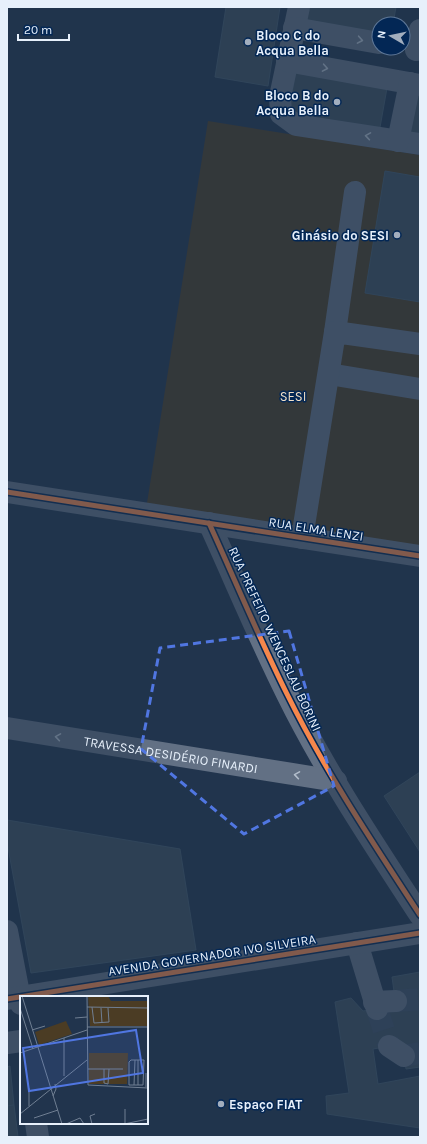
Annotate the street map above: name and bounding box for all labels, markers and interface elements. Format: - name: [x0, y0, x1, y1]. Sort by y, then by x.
- scale bar: [18, 16, 69, 42]
- north arrow: [371, 16, 411, 56]
- text: 20 m: [24, 23, 52, 37]
- place label: Bloco C do Acqua Bella: [256, 28, 329, 59]
- text: N: [375, 30, 389, 39]
- one-way arrow: [357, 35, 363, 44]
- marker: Bloco C do Acqua Bella: [243, 37, 253, 47]
- one-way arrow: [322, 63, 328, 71]
- place label: Bloco B do Acqua Bella: [256, 88, 329, 119]
- marker: Bloco B do Acqua Bella: [332, 97, 342, 107]
- one-way arrow: [365, 132, 371, 141]
- place label: Ginásio do SESI: [292, 228, 389, 243]
- marker: Ginásio do SESI: [392, 230, 402, 240]
- park label: SESI: [280, 389, 306, 404]
- street label: RUA ELMA LENZI: [268, 514, 364, 544]
- street label: RUA PREFEITO WENCESLAU BORINI: [226, 544, 324, 734]
- one-way arrow: [55, 733, 61, 742]
- street label: TRAVESSA DESIDÉRIO FINARDI: [83, 733, 259, 776]
- one-way arrow: [294, 771, 300, 780]
- street label: AVENIDA GOVERNADOR IVO SILVEIRA: [107, 931, 317, 979]
- inset map: [20, 996, 148, 1124]
- place label: Espaço FIAT: [229, 1097, 302, 1112]
- marker: Espaço FIAT: [216, 1099, 226, 1109]

